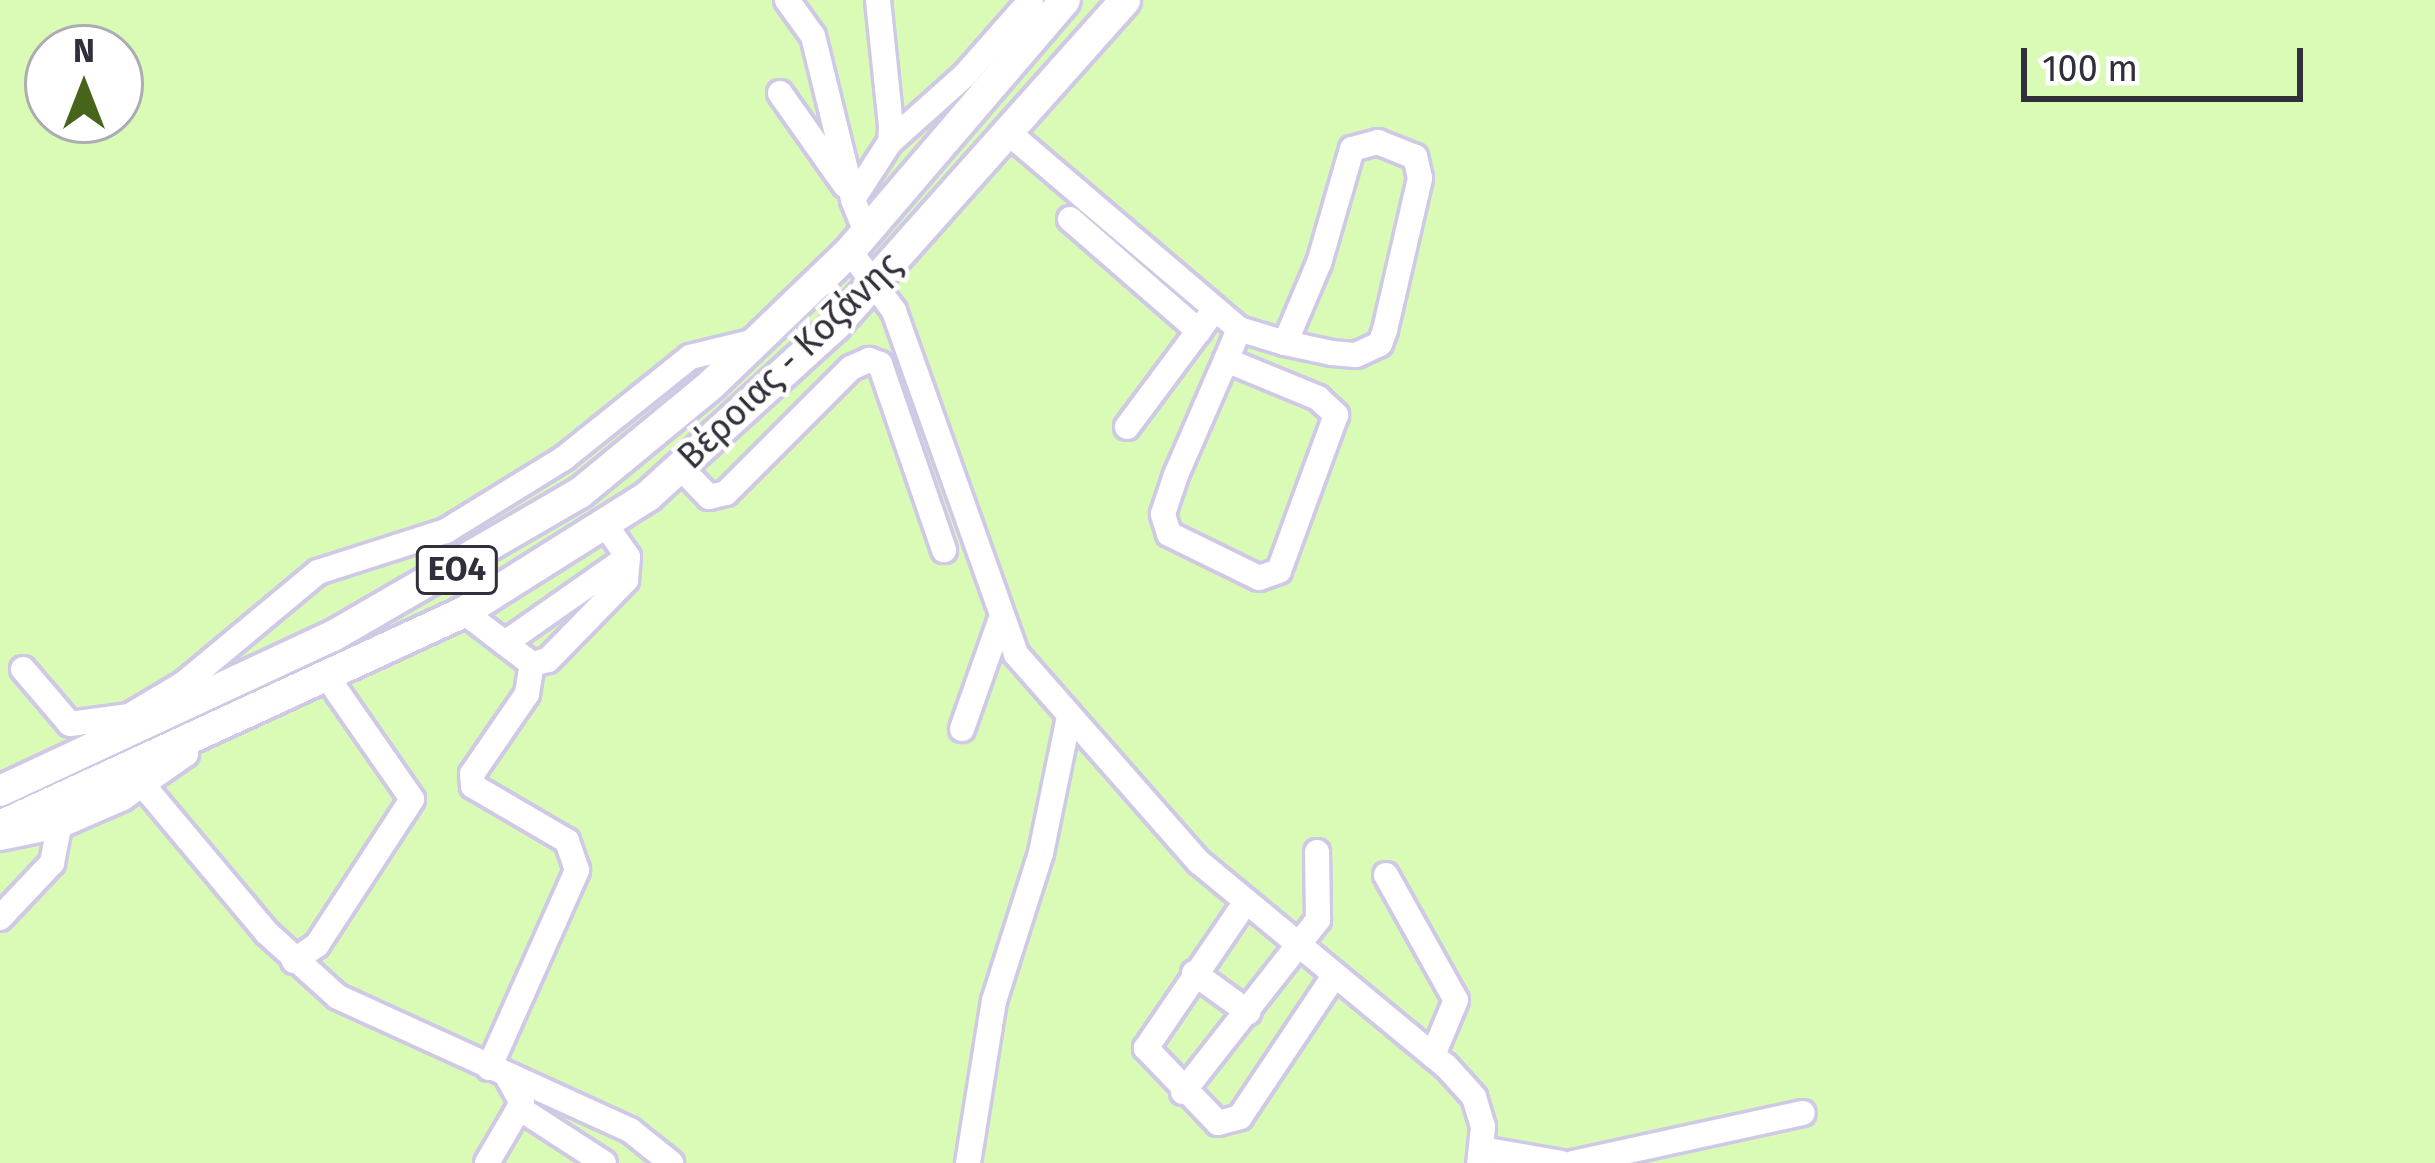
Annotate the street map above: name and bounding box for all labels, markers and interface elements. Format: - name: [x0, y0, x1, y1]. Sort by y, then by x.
- north arrow: [24, 24, 144, 144]
- scale bar: [2027, 24, 2309, 98]
- text: N: [73, 31, 95, 71]
- text: 100 m: [2042, 47, 2138, 91]
- street label: Βέροιας - Κοζάνης: [669, 244, 911, 478]
- road number: ΕΟ4: [415, 543, 499, 597]

